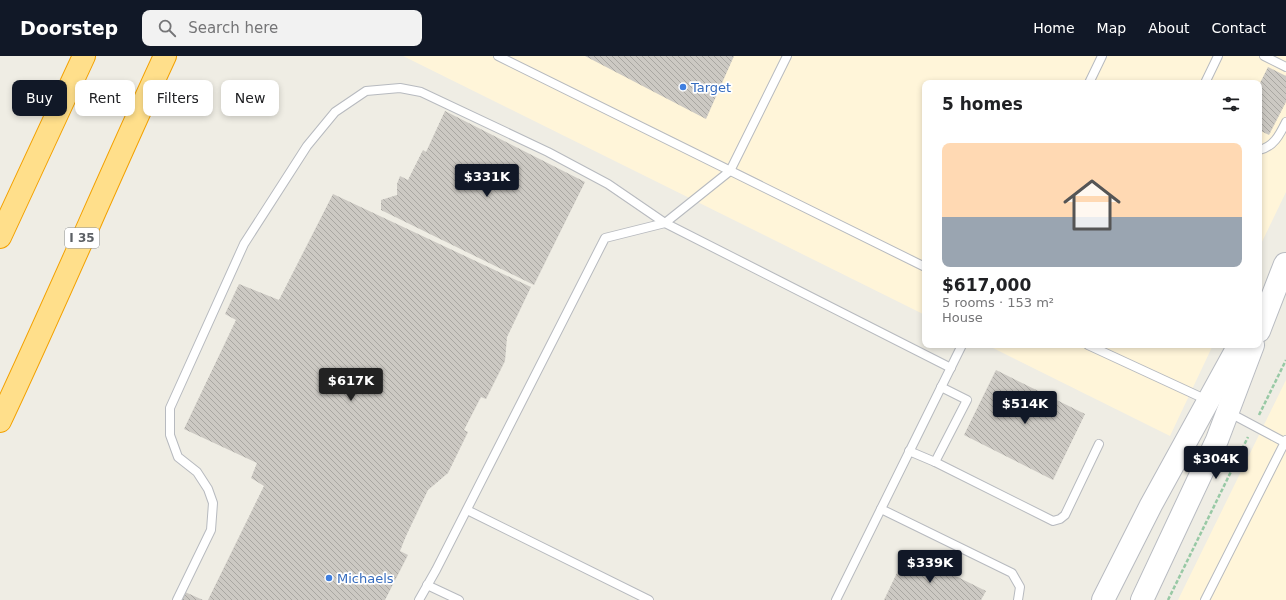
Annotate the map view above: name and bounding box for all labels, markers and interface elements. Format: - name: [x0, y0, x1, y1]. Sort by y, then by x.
- search box: [142, 10, 422, 46]
- text: Doorstep: [20, 17, 118, 39]
- icon: search: [156, 17, 178, 39]
- text: Search here: [188, 19, 278, 37]
- text: Home: [1033, 20, 1075, 36]
- text: Map: [1097, 20, 1126, 36]
- text: About: [1148, 20, 1190, 36]
- text: Contact: [1212, 20, 1266, 36]
- chip: Buy: [12, 80, 67, 116]
- chip: Rent: [75, 80, 135, 116]
- chip: Filters: [143, 80, 213, 116]
- chip: New: [221, 80, 279, 116]
- place label: Target: [690, 80, 731, 95]
- marker: Target: [678, 82, 688, 92]
- icon: filters: [1220, 93, 1242, 115]
- text: 5 homes: [942, 94, 1023, 114]
- pin: $331K: [459, 164, 515, 198]
- text: $331K: [464, 169, 510, 184]
- icon: home: [1056, 169, 1128, 241]
- road number: I 35: [65, 228, 99, 248]
- text: $617,000: [942, 275, 1031, 295]
- text: 5 rooms · 153 m²: [942, 295, 1054, 310]
- text: House: [942, 310, 983, 325]
- pin: $617K: [323, 368, 379, 402]
- text: $617K: [328, 373, 374, 388]
- pin: $514K: [997, 391, 1053, 425]
- text: $514K: [1002, 396, 1048, 411]
- pin: $304K: [1188, 446, 1244, 480]
- text: $304K: [1193, 451, 1239, 466]
- pin: $339K: [902, 550, 958, 584]
- text: $339K: [907, 555, 953, 570]
- place label: Michaels: [337, 571, 394, 586]
- marker: Michaels: [324, 573, 334, 583]

